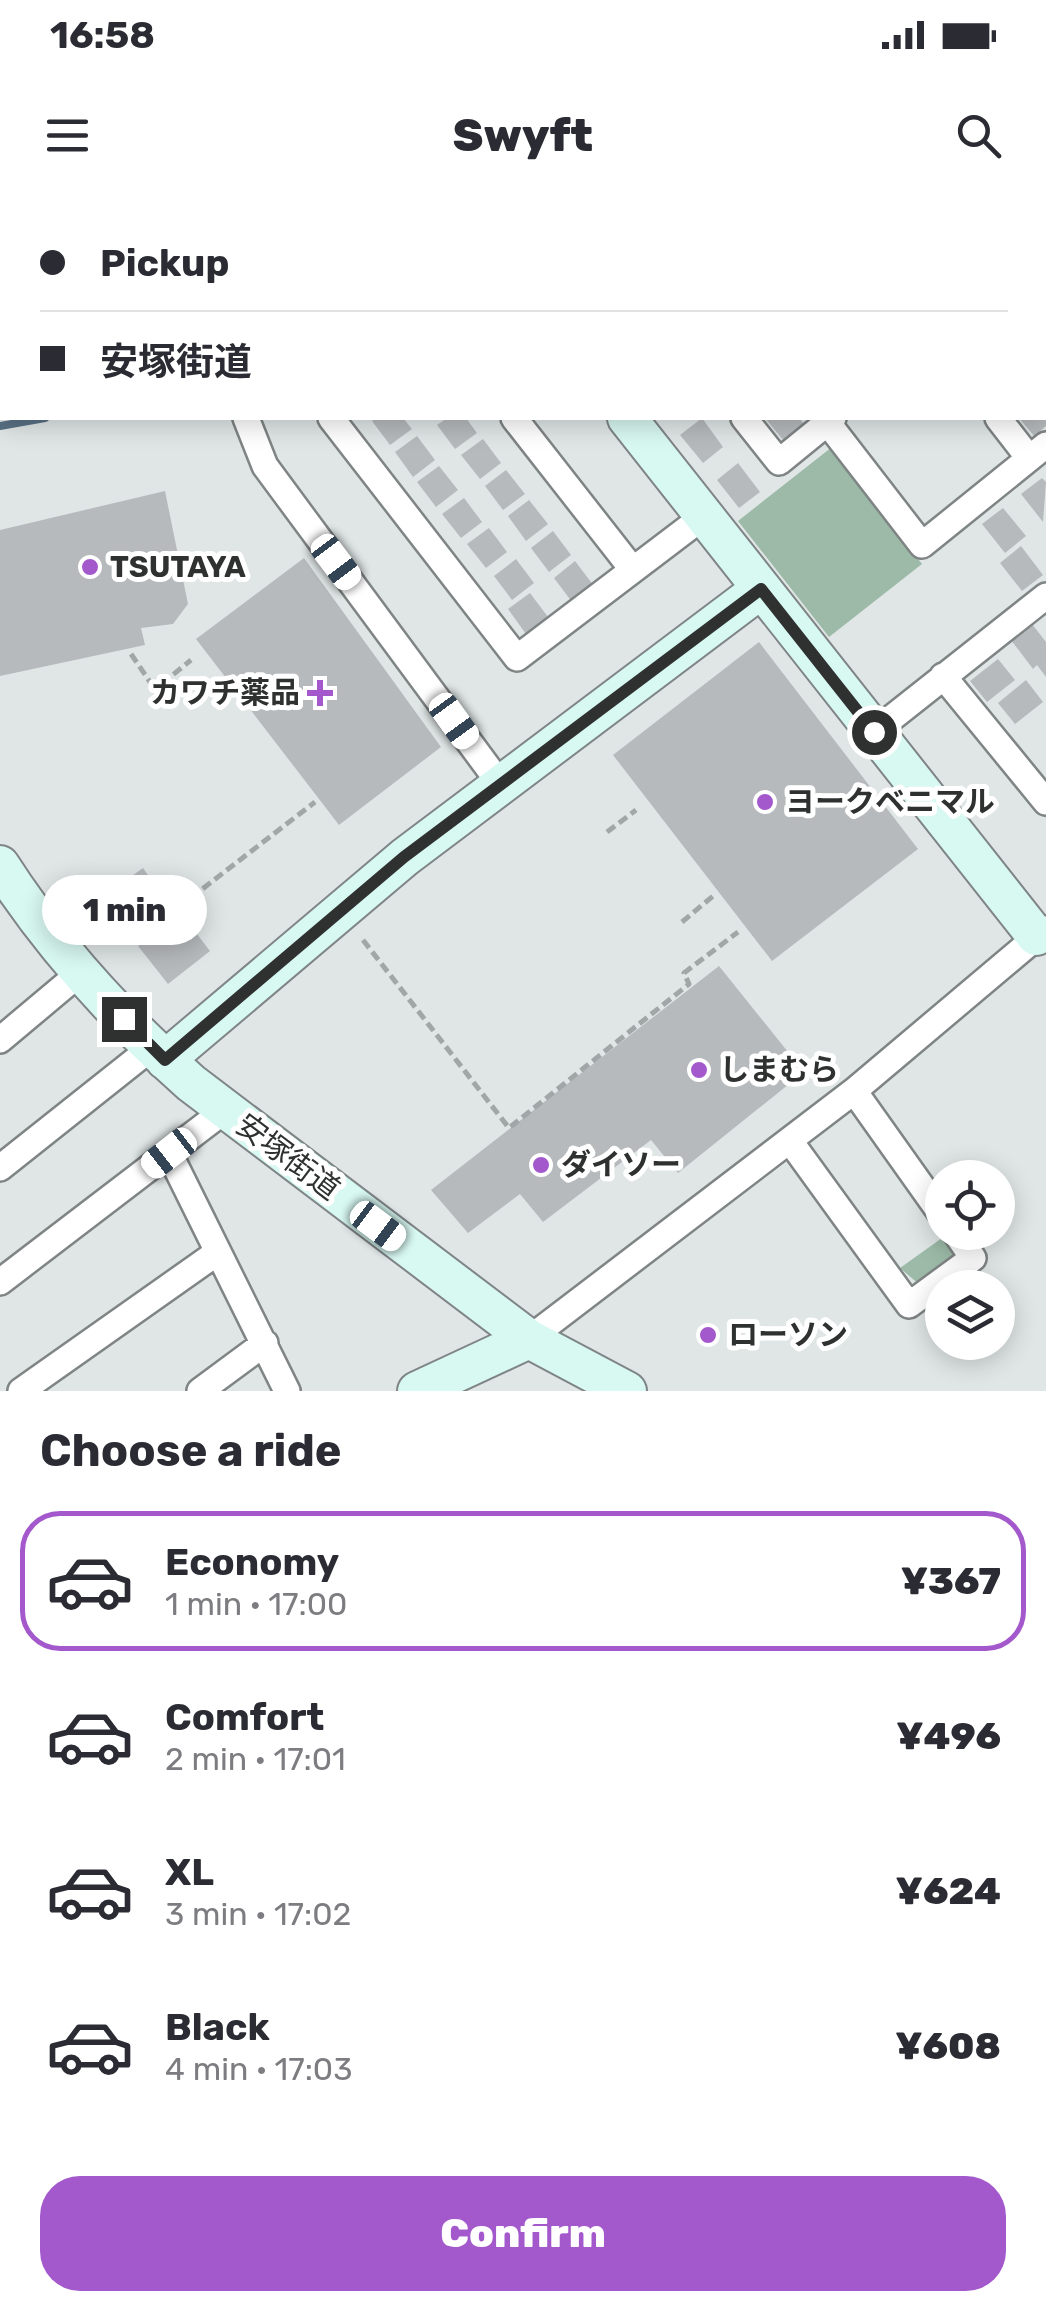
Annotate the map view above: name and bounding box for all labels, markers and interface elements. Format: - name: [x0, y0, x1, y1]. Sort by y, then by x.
- text: 16:58: [50, 12, 155, 58]
- icon: menu: [40, 108, 95, 163]
- icon: search: [951, 108, 1006, 163]
- text: Swyft: [453, 109, 593, 162]
- text: Pickup: [100, 240, 229, 286]
- text: 安塚街道: [100, 339, 252, 385]
- car: [306, 529, 366, 595]
- place label: TSUTAYA: [110, 549, 246, 585]
- marker: TSUTAYA: [79, 556, 101, 578]
- place label: カワチ薬品: [150, 675, 300, 711]
- marker: カワチ薬品: [309, 682, 331, 704]
- car: [424, 688, 484, 754]
- route start: [852, 710, 897, 755]
- place label: ヨークベニマル: [785, 784, 995, 820]
- marker: ヨークベニマル: [754, 791, 776, 813]
- callout: 1 min: [42, 874, 206, 944]
- text: 1 min: [83, 891, 166, 929]
- route end: [102, 997, 147, 1042]
- place label: しまむら: [719, 1052, 839, 1088]
- marker: しまむら: [688, 1059, 710, 1081]
- street label: 安塚街道: [229, 1107, 347, 1207]
- car: [136, 1123, 202, 1183]
- place label: ダイソー: [561, 1147, 681, 1183]
- marker: ダイソー: [530, 1154, 552, 1176]
- map controls: [925, 1160, 1015, 1360]
- button: locate: [925, 1160, 1015, 1250]
- car: [345, 1196, 411, 1256]
- button: layers: [925, 1270, 1015, 1360]
- place label: ローソン: [728, 1317, 848, 1353]
- marker: ローソン: [697, 1324, 719, 1346]
- text: Choose a ride: [40, 1424, 342, 1477]
- icon: car: [45, 1536, 135, 1626]
- text: Economy: [165, 1539, 339, 1585]
- text: ¥367: [901, 1558, 1001, 1604]
- text: 1 min · 17:00: [165, 1585, 347, 1623]
- icon: car: [45, 1691, 135, 1781]
- text: Comfort: [165, 1694, 324, 1740]
- text: ¥496: [896, 1713, 1001, 1759]
- text: 2 min · 17:01: [165, 1740, 346, 1778]
- icon: car: [45, 1846, 135, 1936]
- text: XL: [165, 1849, 214, 1895]
- text: ¥624: [896, 1868, 1001, 1914]
- text: 3 min · 17:02: [165, 1895, 351, 1933]
- icon: car: [45, 2001, 135, 2091]
- text: Black: [165, 2004, 270, 2050]
- text: ¥608: [895, 2023, 1001, 2069]
- text: 4 min · 17:03: [165, 2050, 352, 2088]
- button: Confirm: [40, 2176, 1006, 2291]

